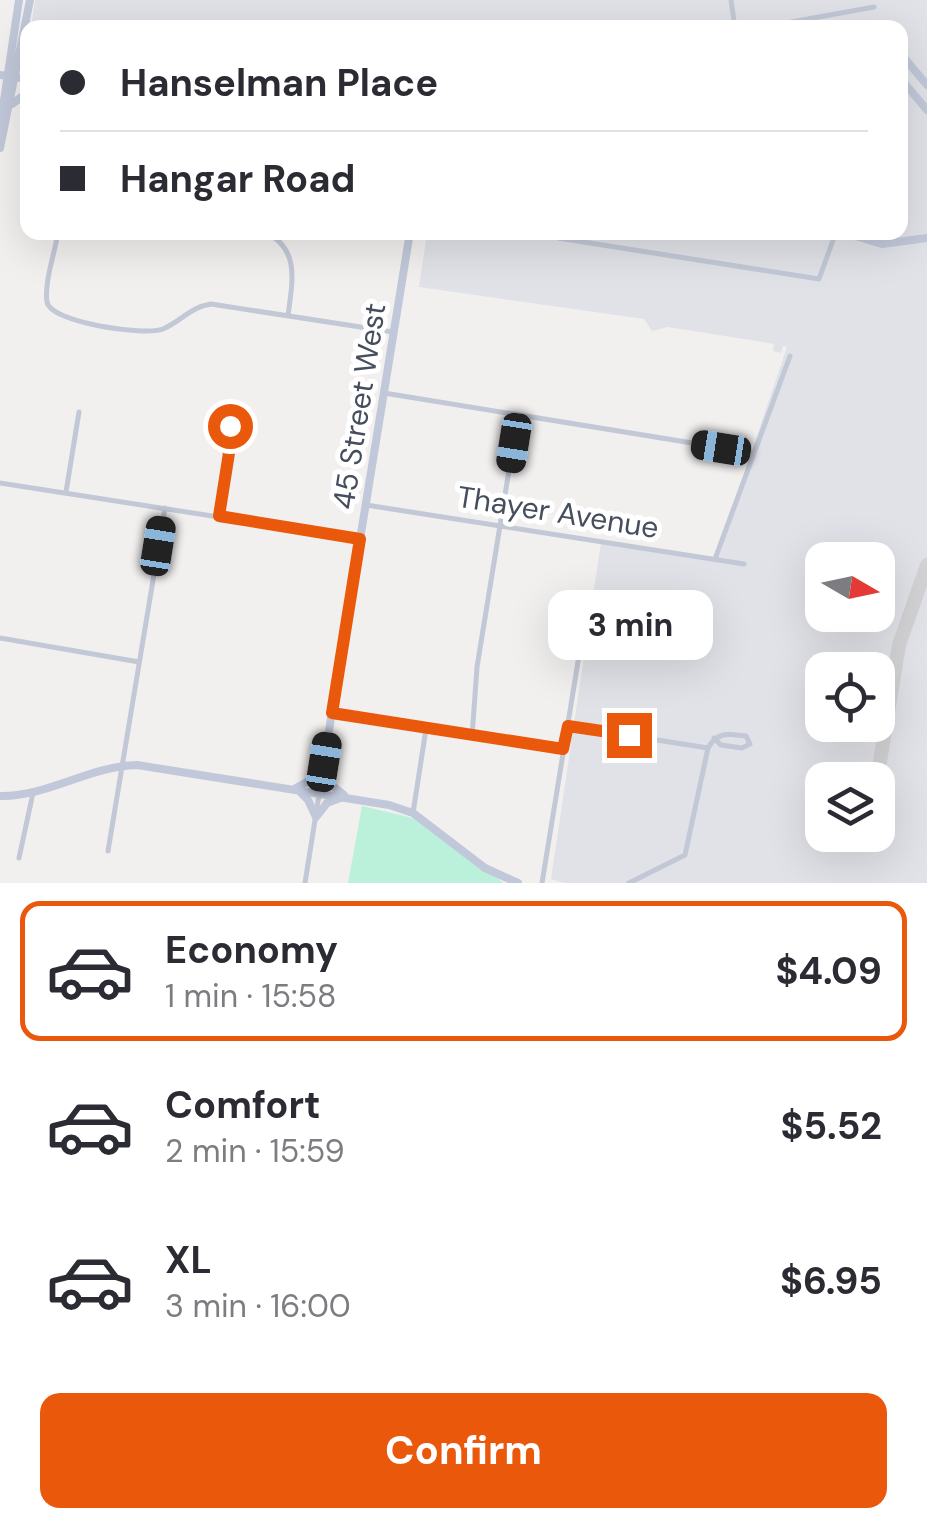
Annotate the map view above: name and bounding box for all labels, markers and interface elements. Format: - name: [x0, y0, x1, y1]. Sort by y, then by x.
- text: Hanselman Place: [120, 58, 438, 108]
- text: Hangar Road: [120, 154, 355, 204]
- street label: 45 Street West: [323, 300, 395, 512]
- route start: [208, 404, 253, 449]
- car: [494, 411, 534, 475]
- car: [689, 428, 753, 468]
- street label: Thayer Avenue: [455, 477, 661, 547]
- car: [138, 514, 178, 578]
- north arrow: [805, 542, 895, 632]
- map controls: [805, 542, 895, 852]
- callout: 3 min: [546, 590, 712, 660]
- text: 3 min: [588, 604, 673, 646]
- button: locate: [805, 652, 895, 742]
- route end: [607, 713, 652, 758]
- car: [304, 730, 344, 794]
- button: layers: [805, 762, 895, 852]
- text: Economy: [165, 925, 338, 975]
- icon: car: [45, 926, 135, 1016]
- text: $4.09: [775, 946, 882, 996]
- text: 1 min · 15:58: [165, 975, 336, 1017]
- text: Comfort: [165, 1080, 321, 1130]
- icon: car: [45, 1081, 135, 1171]
- text: $5.52: [781, 1101, 882, 1151]
- text: 2 min · 15:59: [165, 1130, 345, 1172]
- text: XL: [165, 1235, 212, 1285]
- icon: car: [45, 1236, 135, 1326]
- text: $6.95: [780, 1256, 882, 1306]
- text: 3 min · 16:00: [165, 1285, 351, 1327]
- button: Confirm: [40, 1393, 887, 1508]

